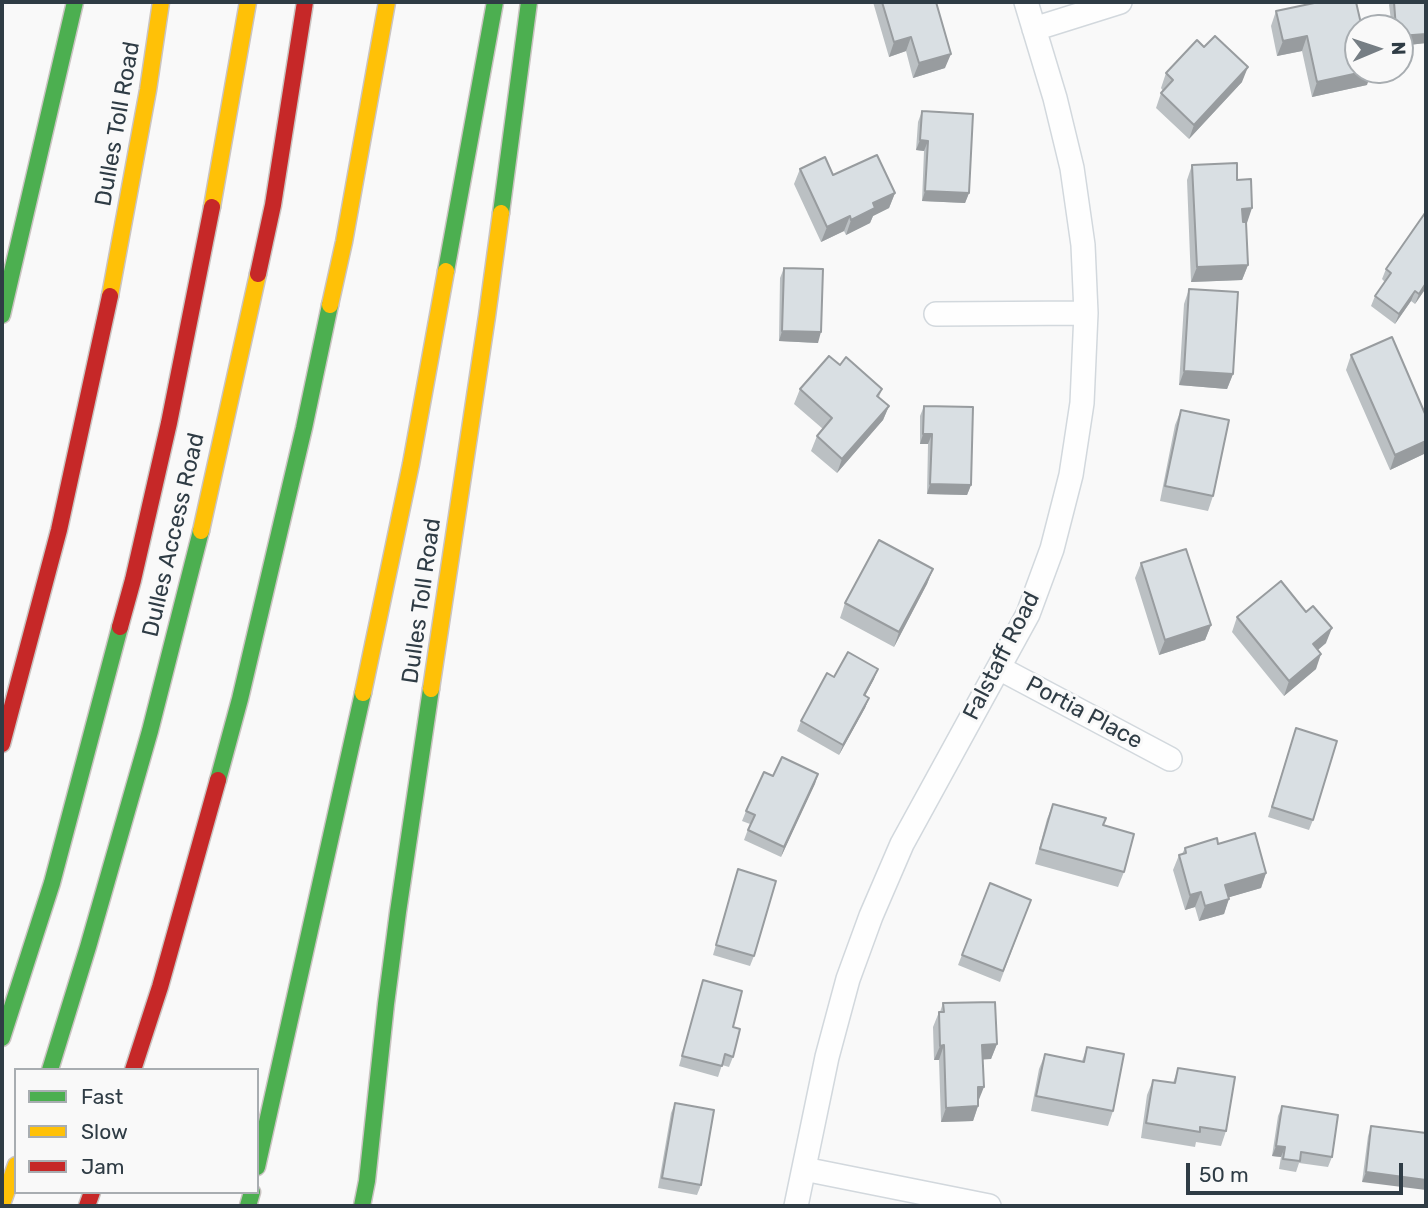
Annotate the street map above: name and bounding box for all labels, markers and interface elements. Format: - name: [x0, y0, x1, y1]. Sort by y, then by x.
- north arrow: [1344, 14, 1414, 84]
- street label: Dulles Toll Road: [90, 39, 146, 209]
- text: N: [1387, 41, 1410, 56]
- street label: Dulles Access Road: [137, 430, 211, 640]
- street label: Dulles Toll Road: [397, 517, 447, 685]
- street label: Falstaff Road: [958, 587, 1046, 725]
- street label: Portia Place: [1021, 671, 1147, 755]
- legend: [14, 1068, 259, 1194]
- text: Fast: [81, 1084, 123, 1109]
- text: Slow: [81, 1119, 128, 1144]
- scale bar: [1190, 1148, 1407, 1192]
- text: Jam: [81, 1154, 125, 1179]
- text: 50 m: [1199, 1162, 1249, 1187]

